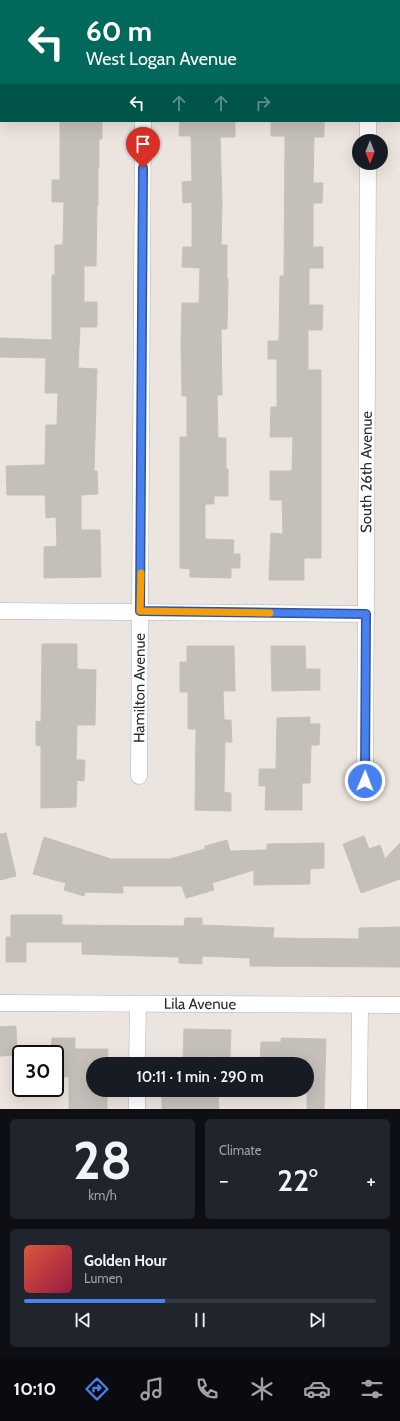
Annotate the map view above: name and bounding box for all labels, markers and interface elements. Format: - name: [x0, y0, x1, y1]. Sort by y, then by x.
- text: 60 m: [86, 14, 152, 48]
- icon: left: [20, 16, 72, 68]
- text: West Logan Avenue: [86, 48, 237, 70]
- icon: left: [126, 92, 148, 114]
- icon: ahead: [168, 92, 190, 114]
- icon: ahead: [210, 92, 232, 114]
- icon: right: [252, 92, 274, 114]
- pin: [126, 127, 160, 168]
- icon: arrive: [132, 133, 154, 155]
- north arrow: [352, 134, 388, 170]
- map controls: [352, 134, 388, 170]
- street label: South 26th Avenue: [357, 411, 376, 533]
- street label: Hamilton Avenue: [130, 633, 149, 743]
- position arrow: [344, 760, 386, 802]
- street label: Lila Avenue: [164, 995, 237, 1013]
- speed limit sign: 30: [12, 1045, 64, 1097]
- text: 10:11 · 1 min · 290 m: [136, 1068, 264, 1086]
- text: 28: [73, 1129, 132, 1192]
- text: Climate: [219, 1142, 261, 1158]
- text: 22°: [277, 1162, 318, 1199]
- text: −: [219, 1167, 229, 1194]
- text: +: [366, 1167, 376, 1194]
- text: km/h: [88, 1187, 117, 1203]
- text: Golden Hour: [84, 1252, 167, 1270]
- text: Lumen: [84, 1270, 123, 1286]
- icon: previous: [72, 1309, 94, 1331]
- icon: pause: [189, 1309, 211, 1331]
- icon: next: [306, 1309, 328, 1331]
- icon: directions: [83, 1375, 111, 1403]
- icon: music: [138, 1375, 166, 1403]
- icon: phone: [193, 1375, 221, 1403]
- icon: climate: [248, 1375, 276, 1403]
- icon: car: [303, 1375, 331, 1403]
- icon: filters: [358, 1375, 386, 1403]
- text: 10:10: [14, 1378, 56, 1400]

